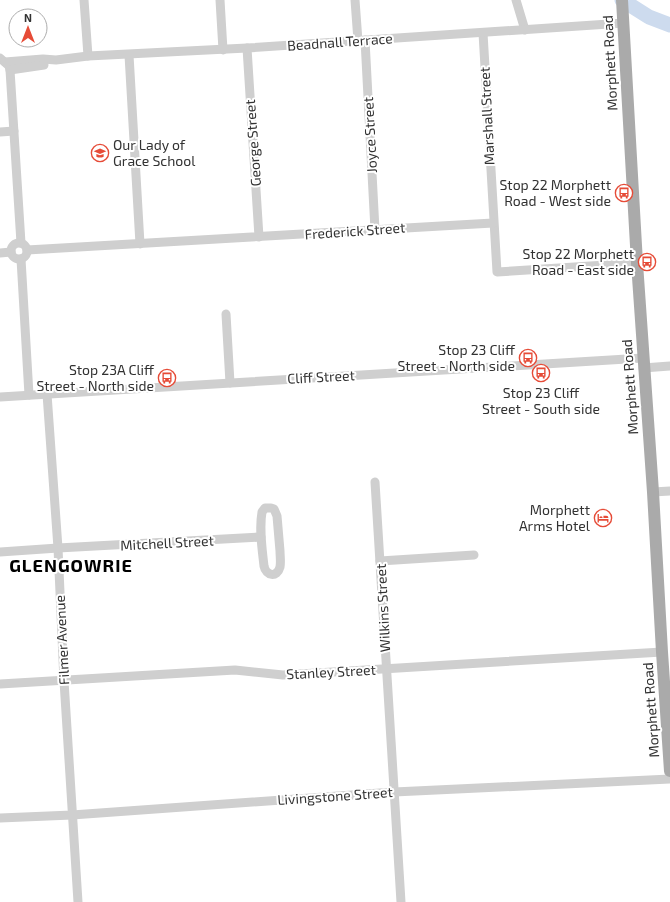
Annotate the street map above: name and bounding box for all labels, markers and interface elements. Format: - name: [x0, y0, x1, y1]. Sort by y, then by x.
- north arrow: [8, 8, 48, 48]
- text: N: [24, 11, 32, 24]
- street label: Morphett Road: [599, 15, 620, 111]
- street label: Beadnall Terrace: [287, 29, 393, 54]
- street label: Marshall Street: [475, 66, 498, 166]
- street label: Joyce Street: [359, 97, 380, 174]
- street label: George Street: [241, 99, 264, 187]
- place label: Our Lady of Grace School: [113, 136, 196, 169]
- school or university icon: Our Lady of Grace School: [90, 143, 110, 163]
- place label: Stop 22 Morphett Road - West side: [500, 176, 611, 209]
- bus stop icon: Stop 22 Morphett Road - West side: [614, 183, 634, 203]
- street label: Frederick Street: [304, 219, 406, 242]
- place label: Stop 22 Morphett Road - East side: [523, 245, 634, 278]
- bus stop icon: Stop 22 Morphett Road - East side: [637, 252, 657, 272]
- street label: Morphett Road: [618, 339, 641, 435]
- place label: Stop 23 Cliff Street - North side: [397, 341, 516, 374]
- bus stop icon: Stop 23 Cliff Street - North side: [518, 348, 538, 368]
- place label: Stop 23A Cliff Street - North side: [36, 361, 155, 394]
- bus stop icon: Stop 23 Cliff Street - South side: [531, 363, 551, 383]
- street label: Cliff Street: [287, 366, 355, 387]
- bus stop icon: Stop 23A Cliff Street - North side: [157, 368, 177, 388]
- place label: Stop 23 Cliff Street - South side: [482, 384, 600, 417]
- place label: Morphett Arms Hotel: [519, 501, 591, 534]
- hotel icon: Morphett Arms Hotel: [593, 508, 613, 528]
- street label: Mitchell Street: [120, 532, 214, 553]
- district label: GLENGOWRIE: [9, 554, 133, 576]
- street label: Wilkins Street: [372, 563, 393, 653]
- street label: Filmer Avenue: [51, 595, 72, 685]
- street label: Stanley Street: [286, 661, 376, 682]
- street label: Morphett Road: [639, 662, 662, 758]
- street label: Livingstone Street: [277, 783, 393, 808]

